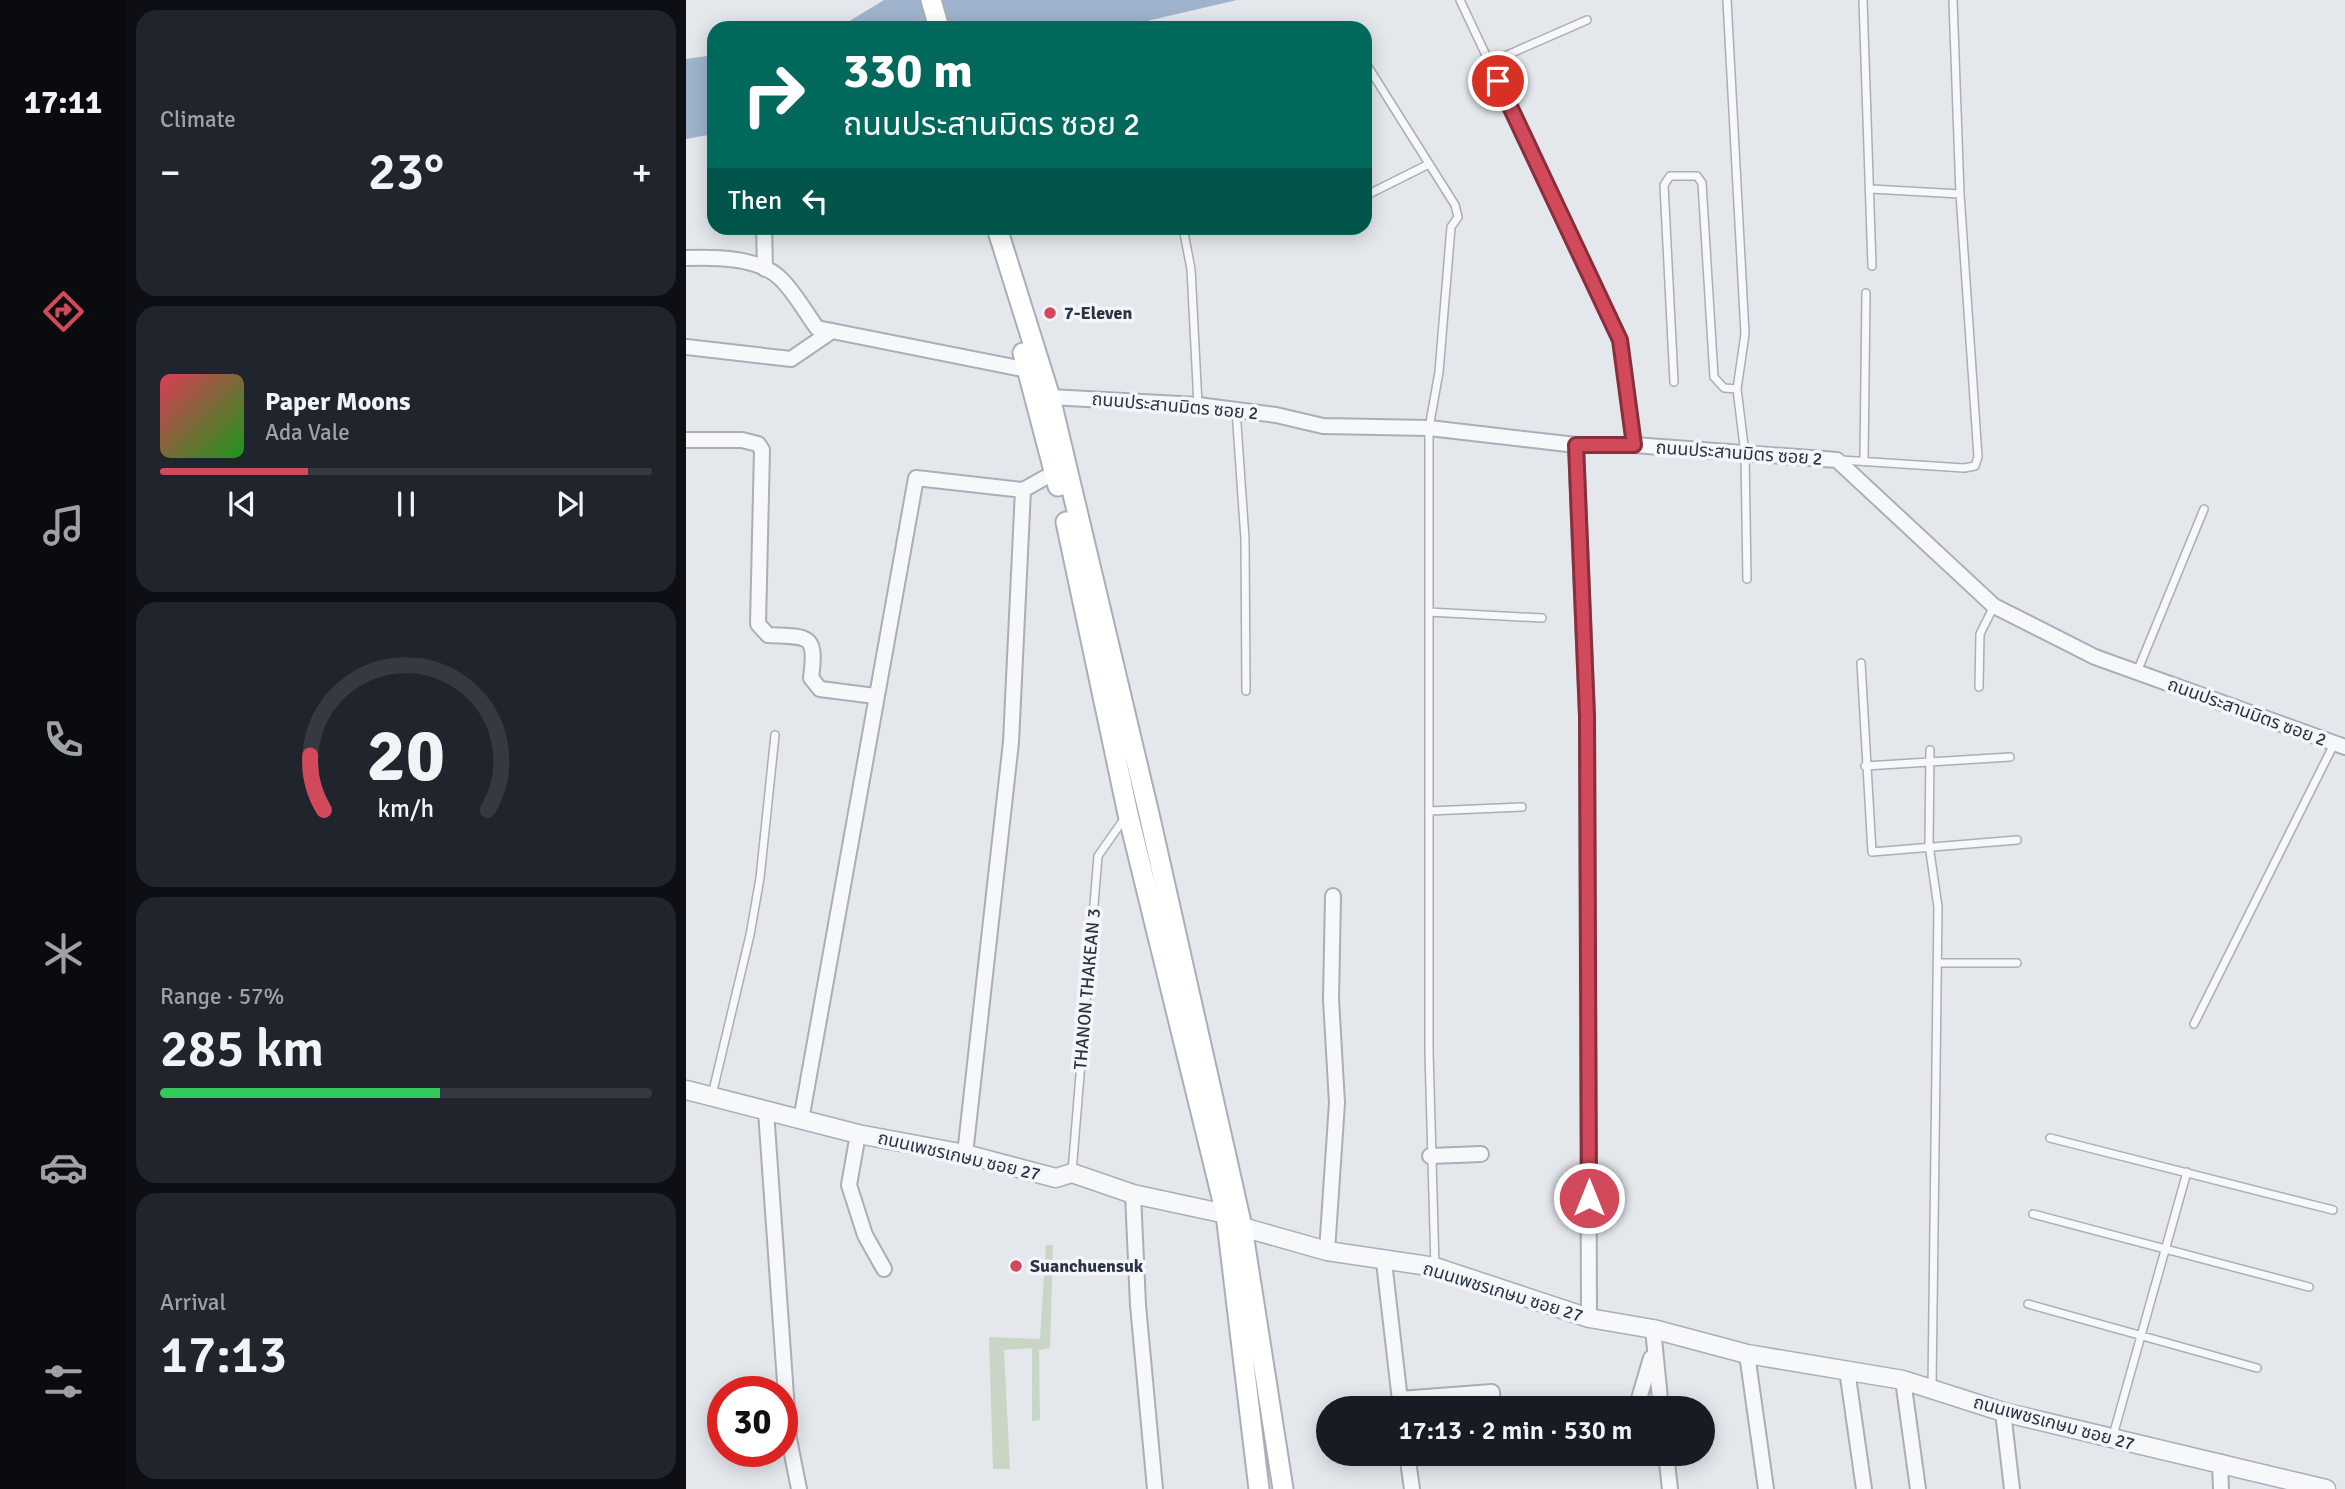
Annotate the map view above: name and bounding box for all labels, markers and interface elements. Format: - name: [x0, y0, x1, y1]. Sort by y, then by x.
- text: 330 m: [843, 41, 973, 101]
- icon: right: [728, 49, 819, 140]
- pin: [1468, 51, 1528, 111]
- icon: arrive: [1479, 62, 1517, 100]
- text: 17:11: [24, 83, 102, 122]
- text: Climate: [160, 105, 236, 134]
- text: ถนนประสานมิตร ซอย 2: [843, 105, 1140, 144]
- text: 23°: [368, 140, 444, 204]
- text: −: [160, 149, 181, 196]
- text: +: [631, 149, 652, 196]
- icon: left: [796, 182, 834, 220]
- text: Then: [728, 185, 782, 217]
- icon: directions: [39, 287, 88, 336]
- place label: 7-Eleven: [1064, 302, 1132, 324]
- marker: 7-Eleven: [1042, 305, 1058, 321]
- text: Paper Moons: [265, 386, 411, 418]
- street label: ถนนประสานมิตร ซอย 2: [1091, 388, 1259, 424]
- text: Ada Vale: [265, 418, 350, 447]
- street label: ถนนประสานมิตร ซอย 2: [1655, 436, 1823, 470]
- icon: previous: [223, 485, 261, 523]
- icon: pause: [387, 485, 425, 523]
- icon: next: [551, 485, 589, 523]
- icon: music: [39, 501, 88, 550]
- street label: ถนนประสานมิตร ซอย 2: [2165, 673, 2329, 751]
- text: 20: [367, 713, 445, 802]
- icon: phone: [39, 715, 88, 764]
- text: km/h: [378, 793, 434, 824]
- street label: THANON THAKEAN 3: [1069, 907, 1105, 1071]
- icon: climate: [39, 929, 88, 978]
- text: Range · 57%: [160, 982, 284, 1011]
- text: 285 km: [160, 1017, 324, 1081]
- street label: ถนนเพชรเกษม ซอย 27: [876, 1127, 1042, 1185]
- icon: car: [39, 1143, 88, 1192]
- position arrow: [1552, 1161, 1626, 1235]
- place label: Suanchuensuk: [1030, 1255, 1144, 1277]
- street label: ถนนเพชรเกษม ซอย 27: [1420, 1257, 1586, 1327]
- marker: Suanchuensuk: [1008, 1258, 1024, 1274]
- text: Arrival: [160, 1288, 226, 1317]
- text: 17:13: [160, 1323, 287, 1387]
- icon: filters: [39, 1357, 88, 1406]
- speed limit sign: 30: [707, 1376, 798, 1467]
- street label: ถนนเพชรเกษม ซอย 27: [1971, 1391, 2137, 1455]
- text: 17:13 · 2 min · 530 m: [1399, 1415, 1632, 1447]

